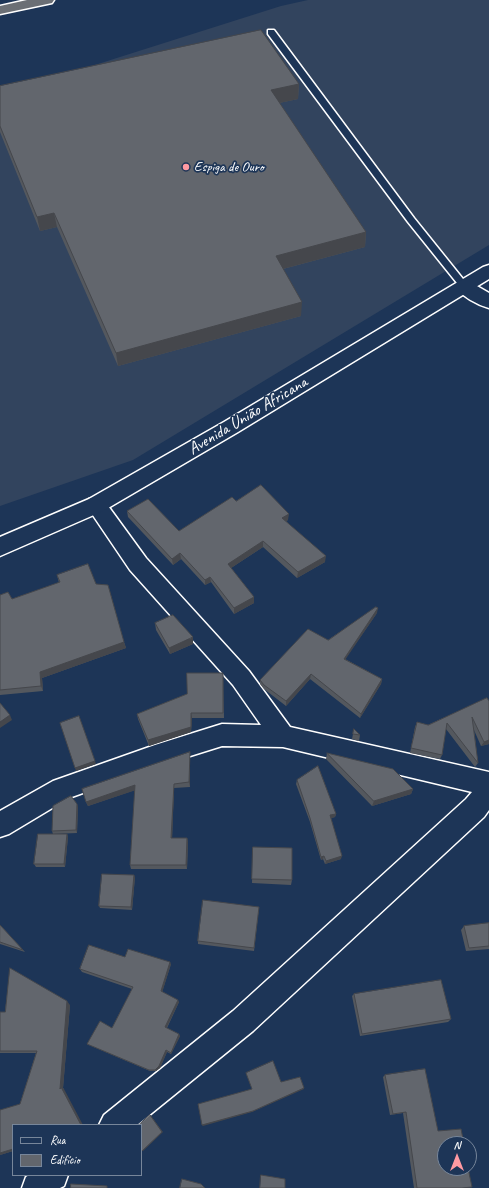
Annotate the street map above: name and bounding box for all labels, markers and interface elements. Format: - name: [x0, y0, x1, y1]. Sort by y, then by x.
- place label: Espiga de Ouro: [194, 159, 264, 175]
- marker: Espiga de Ouro: [181, 162, 191, 172]
- street label: Avenida União Africana: [185, 372, 311, 460]
- legend: [12, 1124, 142, 1176]
- text: Rua: [50, 1132, 65, 1148]
- north arrow: [437, 1136, 477, 1176]
- text: N: [454, 1138, 460, 1152]
- text: Edifício: [50, 1152, 80, 1168]

